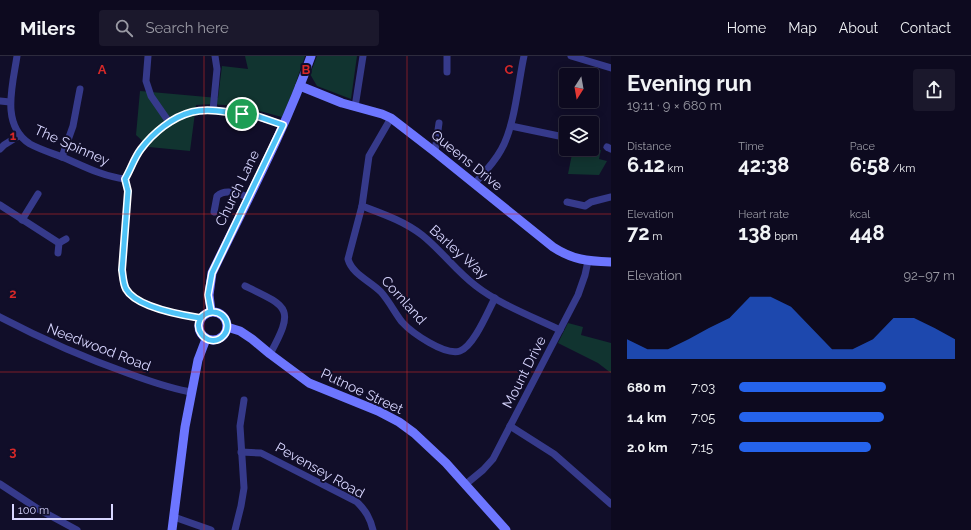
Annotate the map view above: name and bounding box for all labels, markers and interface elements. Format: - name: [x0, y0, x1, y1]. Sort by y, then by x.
- search box: [99, 10, 379, 46]
- text: Milers: [20, 17, 75, 39]
- icon: search: [113, 17, 135, 39]
- text: Search here: [145, 19, 229, 37]
- text: Home: [727, 20, 766, 36]
- text: Map: [788, 20, 817, 36]
- text: About: [839, 20, 878, 36]
- text: Contact: [900, 20, 951, 36]
- text: A: [98, 62, 107, 77]
- text: B: [302, 62, 311, 77]
- text: C: [505, 62, 514, 77]
- north arrow: [559, 68, 599, 108]
- map controls: [559, 68, 599, 156]
- button: share: [913, 69, 955, 111]
- text: Evening run: [627, 70, 752, 96]
- pin: [225, 97, 259, 131]
- text: 19:11 · 9 × 680 m: [627, 98, 722, 113]
- icon: arrive: [231, 103, 253, 125]
- button: layers: [559, 116, 599, 156]
- street label: The Spinney: [32, 121, 112, 169]
- street label: Queens Drive: [428, 126, 506, 194]
- text: 1: [10, 128, 17, 143]
- text: Distance: [627, 140, 671, 153]
- text: Time: [738, 140, 764, 153]
- text: Pace: [850, 140, 875, 153]
- street label: Church Lane: [212, 147, 262, 229]
- text: 6.12: [627, 153, 665, 177]
- text: 42:38: [738, 153, 789, 177]
- text: 6:58: [850, 153, 890, 177]
- text: km: [665, 162, 684, 175]
- text: /km: [890, 162, 915, 175]
- text: Elevation: [627, 208, 674, 221]
- text: Heart rate: [738, 208, 789, 221]
- text: kcal: [850, 208, 870, 221]
- text: 72: [627, 221, 650, 245]
- text: 138: [738, 221, 771, 245]
- text: 448: [850, 221, 885, 245]
- street label: Barley Way: [427, 222, 492, 283]
- text: m: [650, 230, 662, 243]
- text: bpm: [771, 230, 798, 243]
- text: Elevation: [627, 268, 682, 283]
- text: 92–97 m: [903, 268, 955, 283]
- street label: Cornland: [378, 273, 430, 327]
- text: 2: [9, 286, 17, 301]
- street label: Needwood Road: [45, 320, 153, 374]
- street label: Mount Drive: [499, 333, 549, 411]
- street label: Putnoe Street: [318, 365, 406, 417]
- text: 680 m: [627, 380, 666, 395]
- text: 7:03: [691, 380, 715, 395]
- text: 1.4 km: [627, 410, 666, 425]
- text: 7:05: [691, 410, 715, 425]
- street label: Pevensey Road: [273, 439, 367, 501]
- text: 2.0 km: [627, 440, 668, 455]
- text: 7:15: [691, 440, 713, 455]
- text: 3: [9, 444, 17, 459]
- scale bar: [12, 502, 113, 521]
- text: 100 m: [18, 504, 49, 517]

